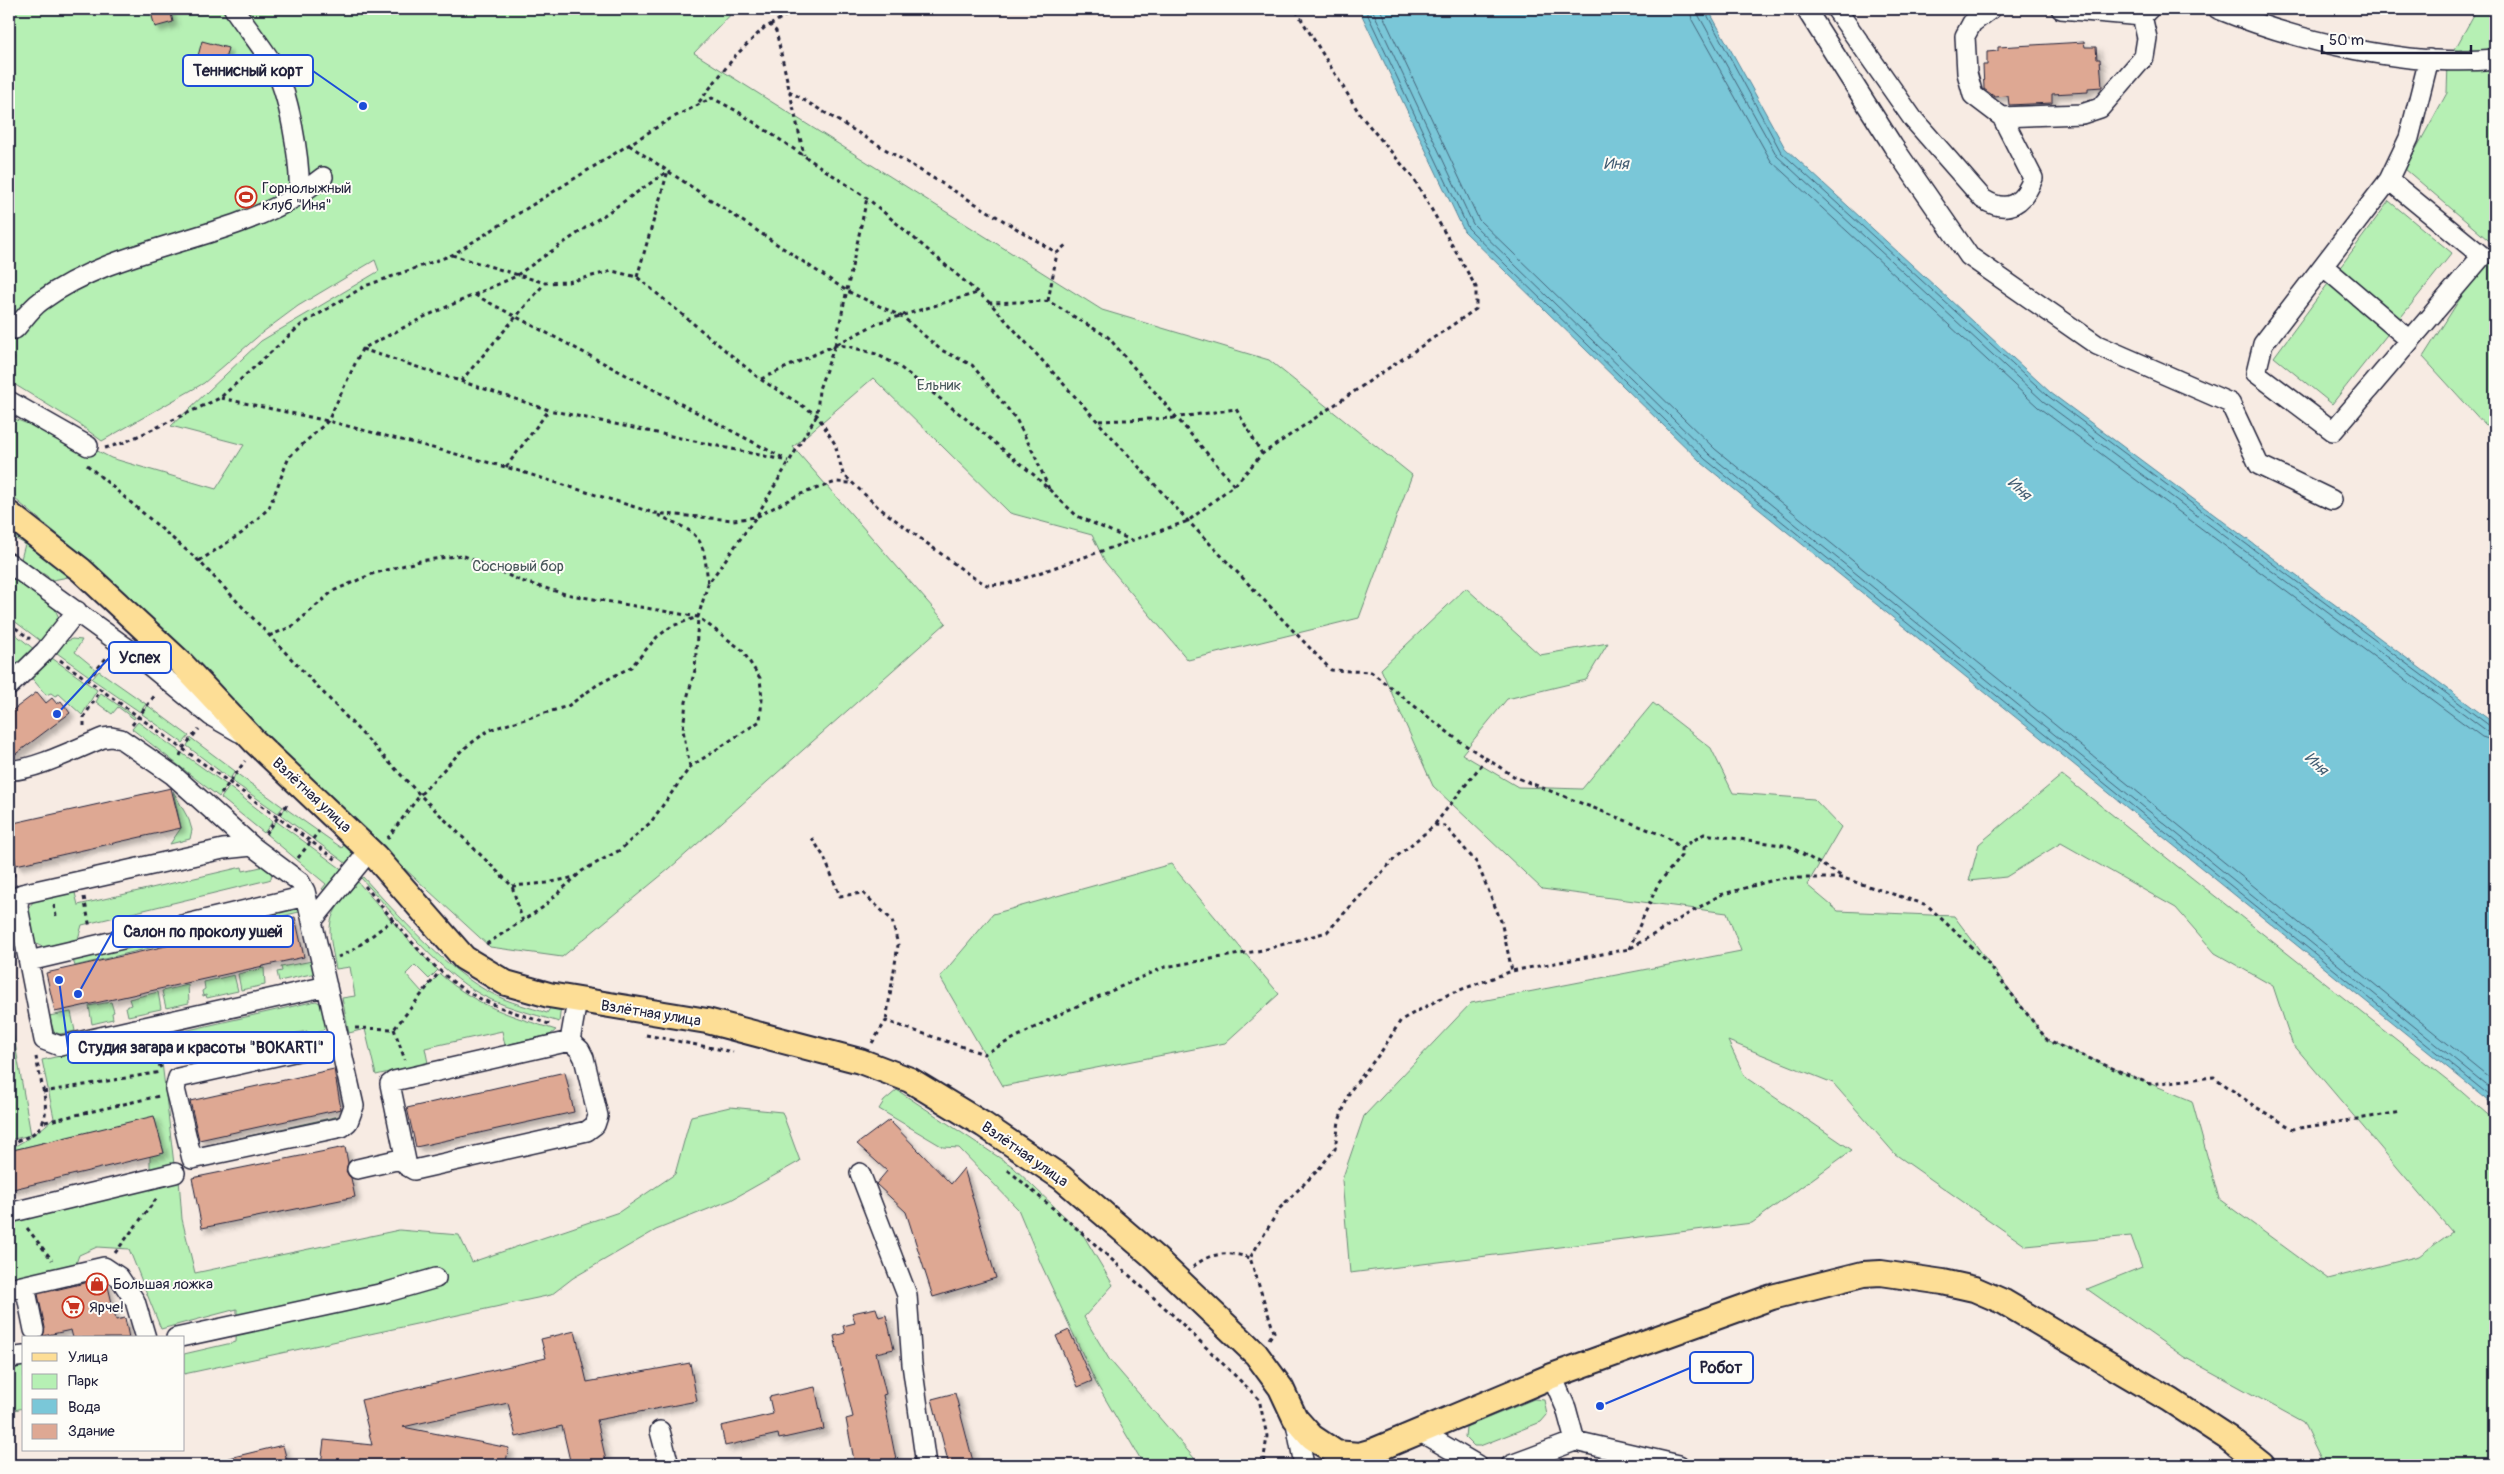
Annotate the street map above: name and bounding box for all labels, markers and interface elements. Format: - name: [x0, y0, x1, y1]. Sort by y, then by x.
- scale bar: [2322, 22, 2470, 54]
- text: 50 m: [2329, 31, 2364, 50]
- callout: Теннисный корт: [183, 55, 313, 86]
- text: Теннисный корт: [192, 61, 304, 81]
- water label: Иня: [1603, 154, 1630, 174]
- place label: Горнолыжный клуб "Иня": [262, 179, 351, 215]
- sports icon: Горнолыжный клуб "Иня": [234, 185, 258, 209]
- park label: Ельник: [917, 376, 962, 395]
- water label: Иня: [2003, 473, 2036, 506]
- park label: Сосновый бор: [472, 557, 564, 576]
- callout: Успех: [109, 642, 171, 673]
- text: Успех: [119, 648, 161, 668]
- water label: Иня: [2300, 748, 2333, 781]
- street label: Взлётная улица: [268, 754, 355, 837]
- callout: Салон по проколу ушей: [113, 916, 293, 947]
- text: Салон по проколу ушей: [123, 922, 283, 942]
- street label: Взлётная улица: [599, 996, 702, 1031]
- callout: Студия загара и красоты "BOKARTI": [68, 1032, 334, 1063]
- text: Студия загара и красоты "BOKARTI": [78, 1038, 324, 1058]
- street label: Взлётная улица: [978, 1118, 1072, 1191]
- shop icon: Большая ложка: [85, 1272, 109, 1296]
- place label: Большая ложка: [113, 1275, 213, 1294]
- supermarket icon: Ярче!: [61, 1295, 85, 1319]
- place label: Ярче!: [89, 1298, 124, 1317]
- legend: [22, 1336, 185, 1452]
- text: Улица: [68, 1348, 108, 1367]
- callout: Робот: [1690, 1352, 1753, 1383]
- text: Робот: [1700, 1358, 1743, 1378]
- text: Парк: [68, 1372, 99, 1391]
- text: Вода: [68, 1398, 101, 1417]
- text: Здание: [68, 1422, 115, 1441]

